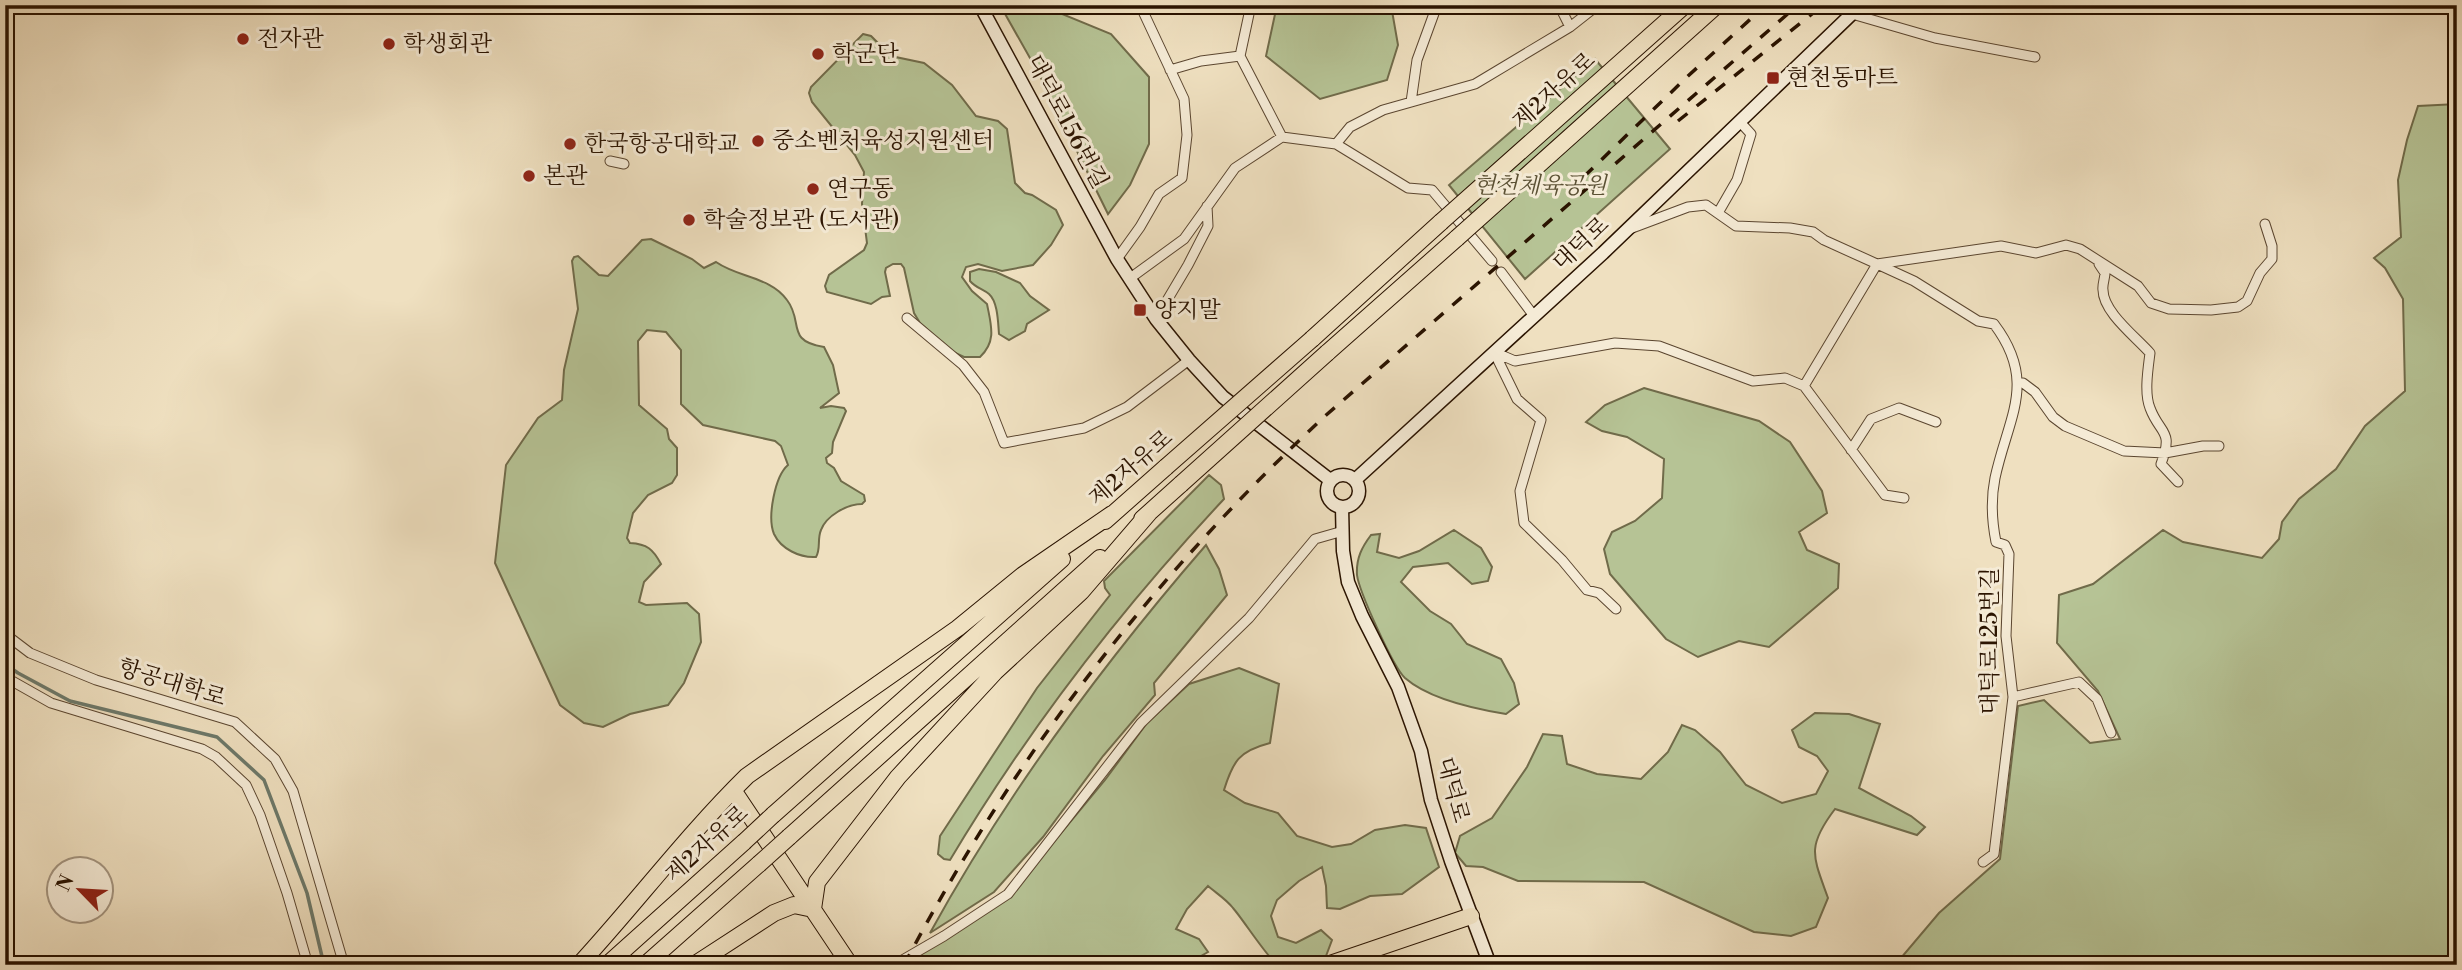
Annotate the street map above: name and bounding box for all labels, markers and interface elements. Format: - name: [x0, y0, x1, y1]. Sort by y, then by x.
- place label: 전자관: [257, 25, 324, 53]
- place label: 학생회관: [403, 30, 493, 58]
- marker: 전자관: [235, 31, 251, 47]
- marker: 학생회관: [381, 36, 397, 52]
- place label: 학군단: [832, 40, 899, 68]
- marker: 학군단: [810, 46, 826, 62]
- street label: 제2자유로: [1507, 46, 1601, 136]
- street label: 대덕로156번길: [1020, 50, 1114, 194]
- place label: 현천동마트: [1787, 64, 1898, 92]
- marker: 현천동마트: [1765, 70, 1781, 86]
- place label: 중소벤처육성지원센터: [772, 127, 994, 155]
- place label: 한국항공대학교: [584, 130, 740, 158]
- marker: 중소벤처육성지원센터: [750, 133, 766, 149]
- marker: 한국항공대학교: [562, 136, 578, 152]
- place label: 본관: [543, 162, 588, 190]
- marker: 본관: [521, 168, 537, 184]
- park label: 현천체육공원: [1473, 172, 1608, 200]
- place label: 연구동: [827, 175, 894, 203]
- marker: 연구동: [805, 181, 821, 197]
- place label: 학술정보관 (도서관): [703, 206, 900, 234]
- street label: 대덕로: [1547, 211, 1615, 277]
- marker: 학술정보관 (도서관): [681, 212, 697, 228]
- place label: 양지말: [1154, 296, 1221, 324]
- marker: 양지말: [1132, 302, 1148, 318]
- street label: 제2자유로: [1083, 424, 1179, 512]
- street label: 대덕로125번길: [1976, 567, 2004, 715]
- street label: 항공대학로: [115, 653, 229, 713]
- street label: 대덕로: [1431, 754, 1475, 826]
- street label: 제2자유로: [660, 799, 754, 889]
- north arrow: [46, 855, 116, 925]
- text: N: [51, 871, 80, 895]

